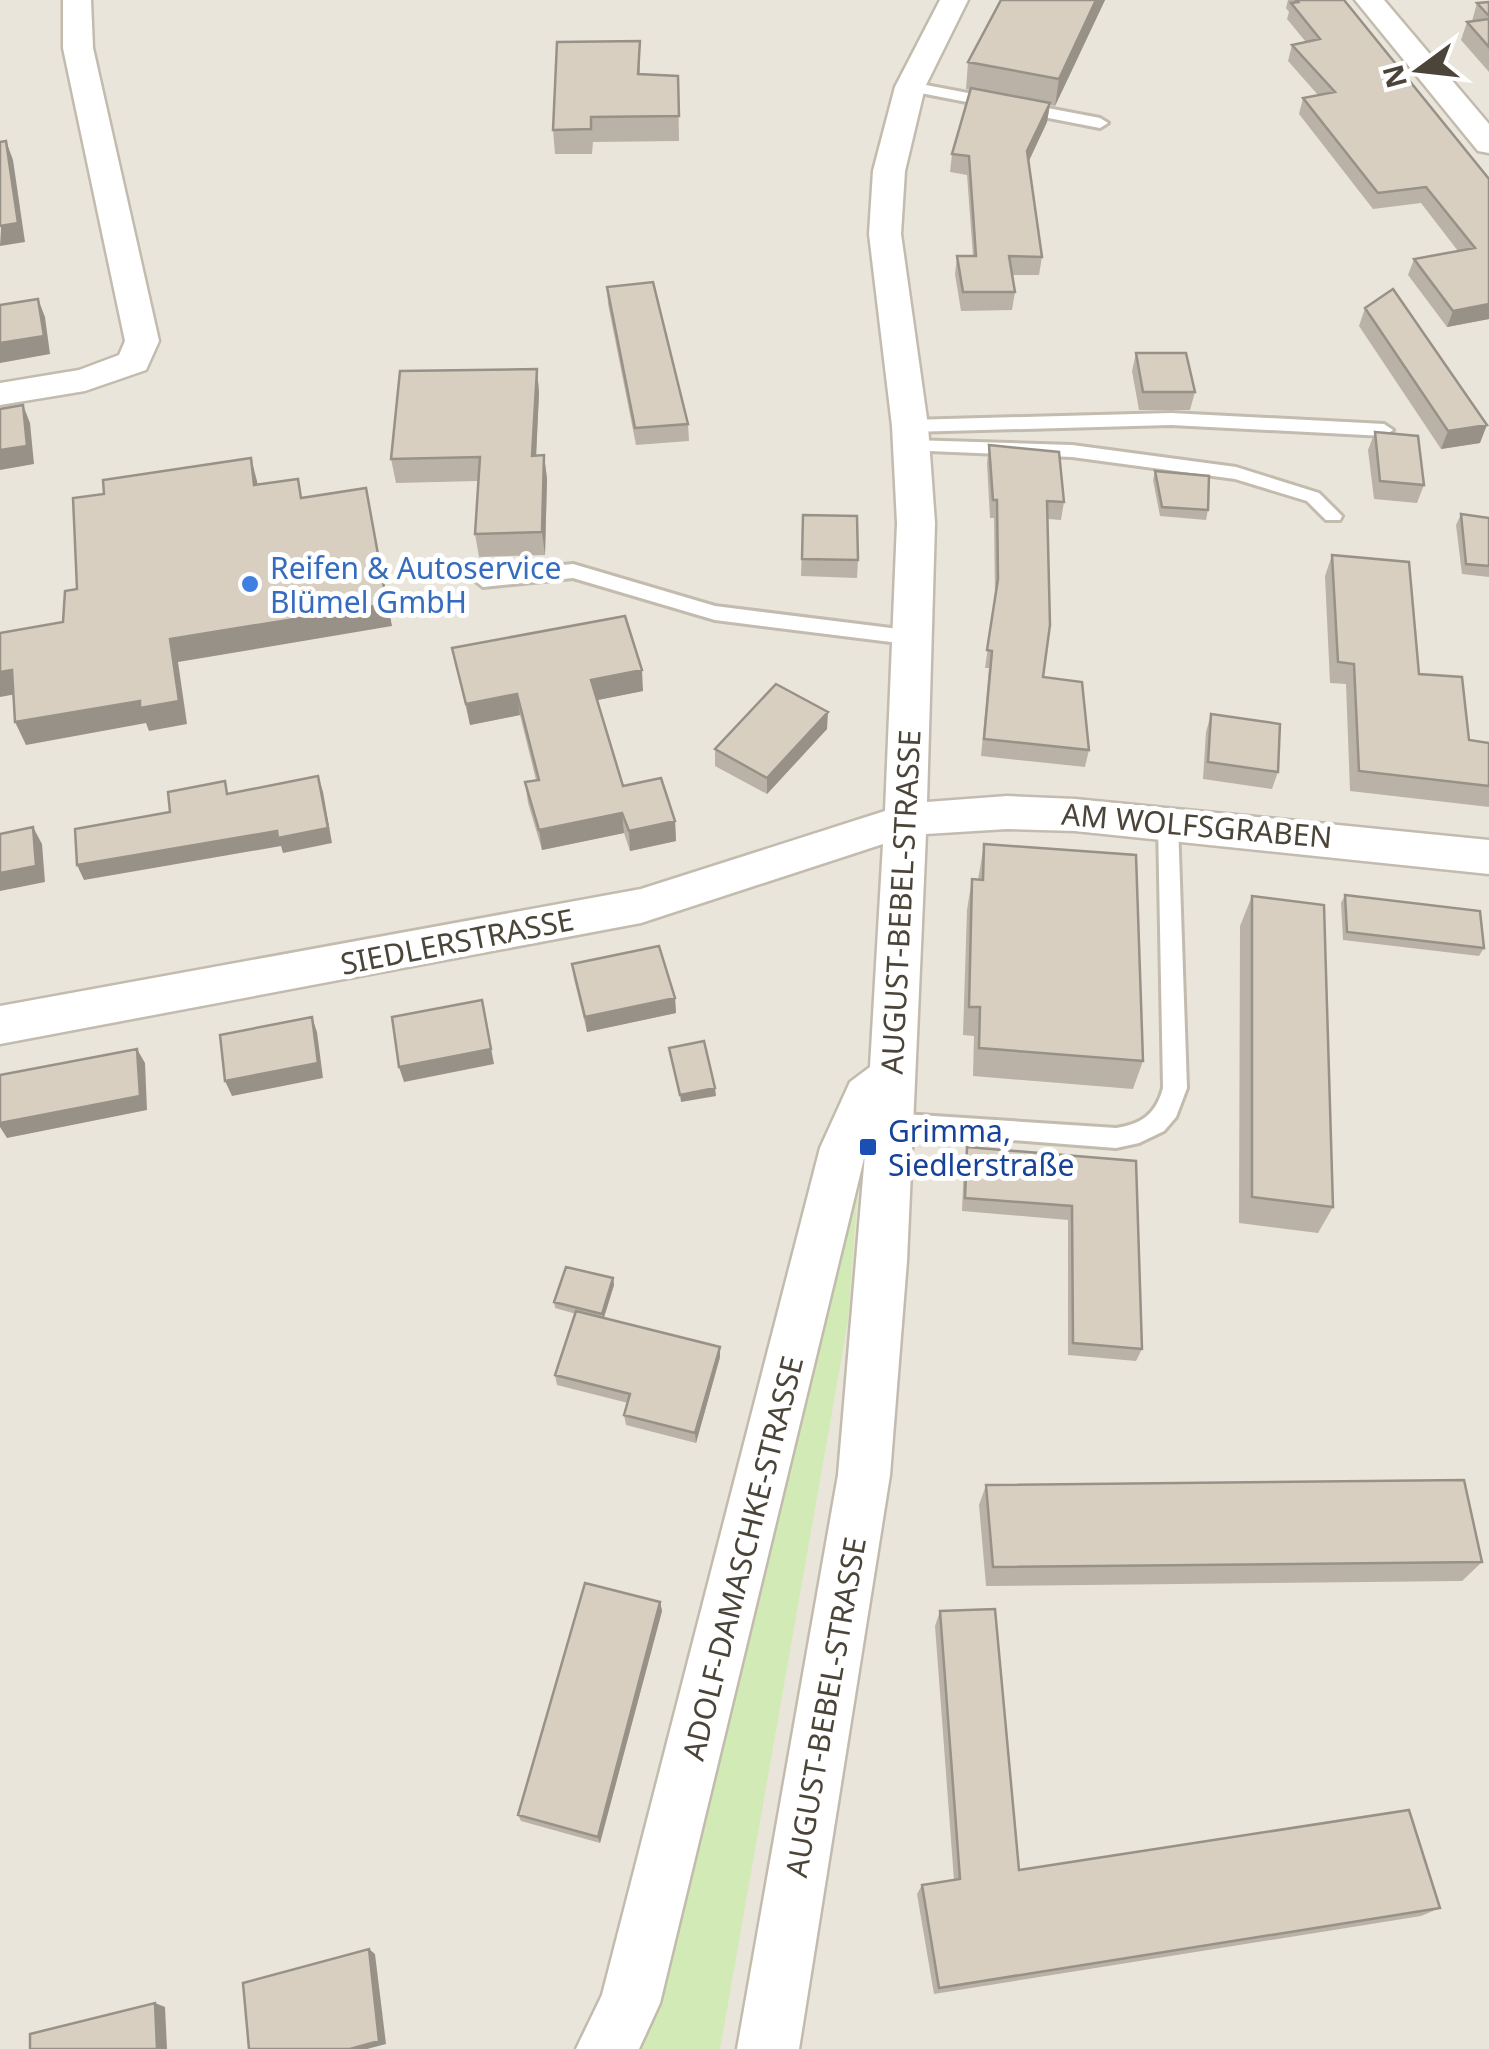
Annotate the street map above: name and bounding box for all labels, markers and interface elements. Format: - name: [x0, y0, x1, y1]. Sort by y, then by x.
- north arrow: [1369, 20, 1469, 120]
- text: N: [1373, 61, 1415, 93]
- place label: Reifen & Autoservice Blümel GmbH: [270, 547, 561, 622]
- marker: Reifen & Autoservice Blümel GmbH: [239, 573, 261, 595]
- street label: AUGUST-BEBEL-STRASSE: [871, 729, 929, 1075]
- street label: AM WOLFSGRABEN: [1060, 793, 1334, 857]
- street label: SIEDLERSTRASSE: [337, 898, 577, 984]
- place label: Grimma, Siedlerstraße: [888, 1110, 1074, 1185]
- marker: Grimma, Siedlerstraße: [857, 1136, 879, 1158]
- street label: ADOLF-DAMASCHKE-STRASSE: [672, 1351, 812, 1765]
- street label: AUGUST-BEBEL-STRASSE: [775, 1534, 875, 1880]

